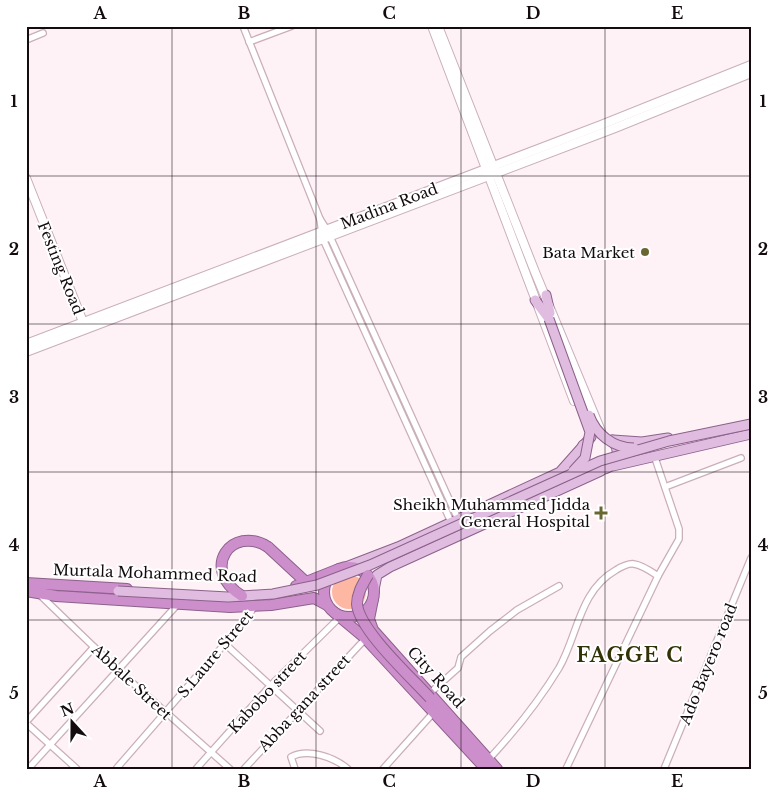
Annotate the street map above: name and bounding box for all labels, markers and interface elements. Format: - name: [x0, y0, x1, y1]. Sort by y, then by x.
- text: A: [93, 3, 108, 23]
- text: B: [238, 3, 251, 23]
- text: C: [382, 3, 396, 23]
- text: D: [526, 3, 540, 23]
- text: E: [671, 3, 683, 23]
- text: 1: [11, 91, 18, 111]
- text: 1: [760, 91, 767, 111]
- street label: Madina Road: [338, 179, 440, 233]
- street label: Festing Road: [34, 219, 88, 317]
- text: 2: [9, 239, 19, 259]
- text: 2: [758, 239, 768, 259]
- place label: Bata Market: [542, 243, 635, 262]
- marker: Bata Market: [639, 246, 651, 258]
- text: 3: [9, 387, 19, 407]
- text: 3: [758, 387, 768, 407]
- place label: Sheikh Muhammed Jidda General Hospital: [393, 495, 591, 531]
- marker: Sheikh Muhammed Jidda General Hospital: [594, 506, 608, 520]
- text: 4: [9, 535, 19, 555]
- text: 4: [758, 535, 768, 555]
- street label: Murtala Mohammed Road: [53, 560, 257, 586]
- street label: Ado Bayero road: [675, 601, 741, 728]
- street label: S.Laure Street: [173, 606, 257, 701]
- street label: Abbale Street: [87, 639, 176, 724]
- street label: City Road: [403, 642, 469, 712]
- district label: FAGGE C: [576, 643, 684, 667]
- street label: Kabobo street: [224, 647, 310, 737]
- street label: Abba gana street: [253, 650, 354, 756]
- text: 5: [9, 683, 19, 703]
- text: 5: [758, 683, 768, 703]
- north arrow: [48, 698, 98, 748]
- text: N: [58, 699, 77, 721]
- text: A: [93, 771, 108, 791]
- text: B: [238, 771, 251, 791]
- text: C: [382, 771, 396, 791]
- text: D: [526, 771, 540, 791]
- text: E: [671, 771, 683, 791]

